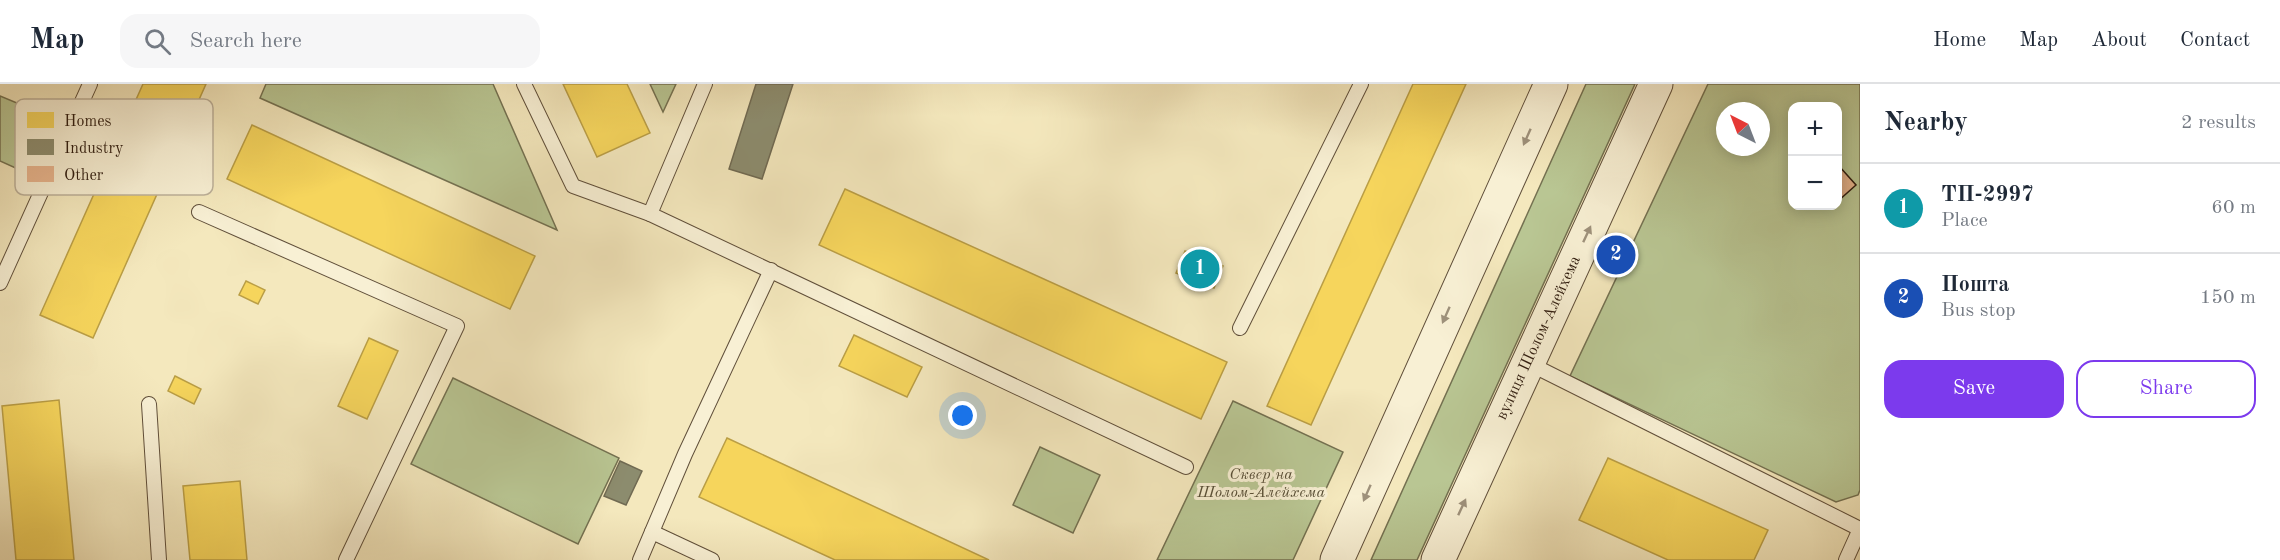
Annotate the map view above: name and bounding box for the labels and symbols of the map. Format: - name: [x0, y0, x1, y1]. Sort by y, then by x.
- legend: [15, 99, 213, 195]
- north arrow: [1716, 102, 1770, 156]
- text: Homes: [64, 114, 112, 130]
- one-way arrow: [1522, 129, 1532, 147]
- text: Industry: [64, 141, 124, 157]
- text: Other: [64, 168, 104, 184]
- one-way arrow: [1582, 225, 1592, 243]
- pin: 2: [1596, 232, 1636, 278]
- pin: 1: [1180, 246, 1220, 291]
- street label: вулиця Шолом-Алейхема: [1494, 253, 1584, 422]
- one-way arrow: [1441, 306, 1451, 324]
- your location: [948, 401, 977, 430]
- park label: Сквер на Шолом-Алейхема: [1196, 467, 1325, 501]
- one-way arrow: [1362, 484, 1371, 501]
- one-way arrow: [1457, 497, 1467, 515]

